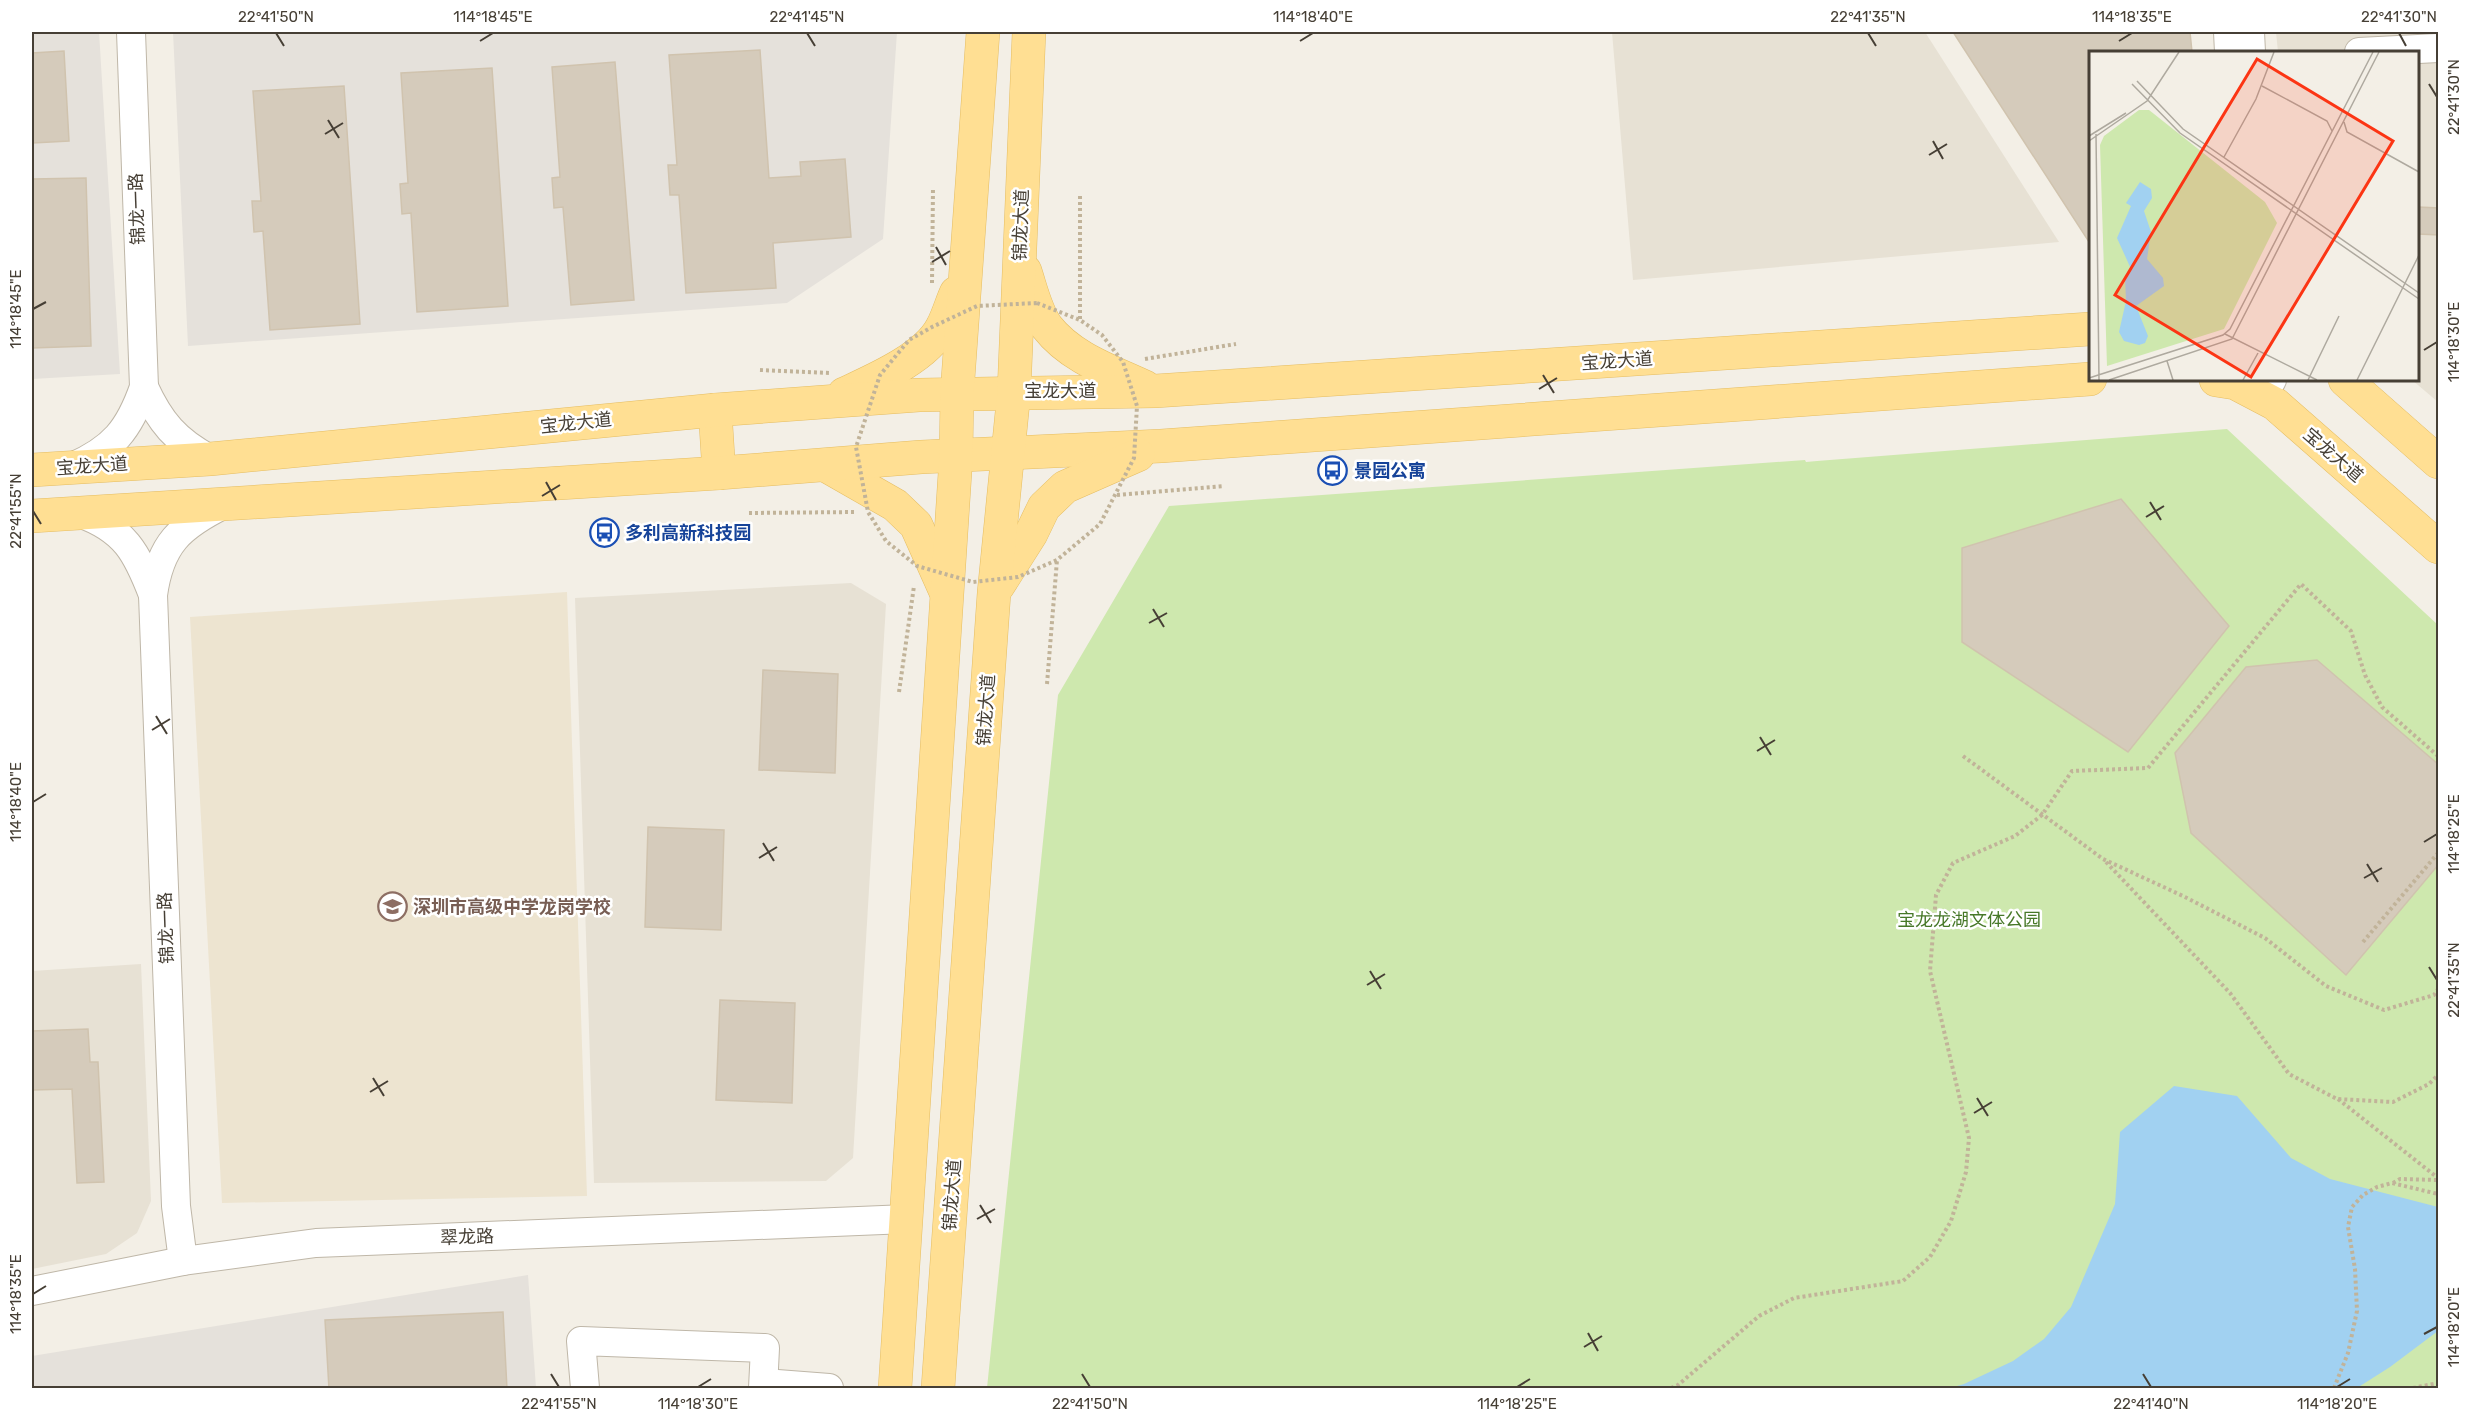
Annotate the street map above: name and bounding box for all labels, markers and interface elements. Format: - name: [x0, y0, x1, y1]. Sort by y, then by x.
- text: 22°41'50"N: [238, 8, 314, 26]
- text: 114°18'45"E: [453, 8, 533, 26]
- text: 22°41'45"N: [770, 8, 844, 26]
- text: 114°18'40"E: [1273, 8, 1353, 26]
- text: 22°41'35"N: [1830, 8, 1906, 26]
- text: 114°18'35"E: [2092, 8, 2172, 26]
- text: 22°41'30"N: [2361, 8, 2437, 26]
- inset map: [2089, 51, 2419, 381]
- text: 22°41'30"N: [2445, 59, 2463, 135]
- street label: 锦龙一路: [125, 173, 149, 245]
- street label: 锦龙大道: [1009, 189, 1033, 261]
- text: 114°18'45"E: [7, 269, 25, 349]
- text: 114°18'30"E: [2445, 302, 2463, 382]
- street label: 宝龙大道: [1580, 348, 1654, 374]
- street label: 宝龙大道: [1024, 380, 1096, 402]
- street label: 宝龙大道: [539, 408, 613, 438]
- street label: 宝龙大道: [2299, 423, 2367, 487]
- street label: 宝龙大道: [55, 453, 129, 479]
- bus stop icon: 景园公寓: [1317, 455, 1349, 487]
- place label: 景园公寓: [1354, 460, 1426, 482]
- text: 22°41'55"N: [7, 473, 25, 549]
- bus stop icon: 多利高新科技园: [588, 517, 620, 549]
- place label: 多利高新科技园: [625, 522, 751, 544]
- street label: 锦龙大道: [973, 673, 999, 747]
- text: 114°18'40"E: [7, 762, 25, 842]
- text: 114°18'25"E: [2445, 794, 2463, 874]
- school or university icon: 深圳市高级中学龙岗学校: [376, 891, 408, 923]
- street label: 锦龙一路: [154, 892, 178, 964]
- place label: 深圳市高级中学龙岗学校: [413, 896, 611, 918]
- park label: 宝龙龙湖文体公园: [1897, 909, 2041, 931]
- text: 22°41'35"N: [2445, 942, 2463, 1018]
- street label: 锦龙大道: [939, 1158, 965, 1232]
- street label: 翠龙路: [440, 1225, 494, 1249]
- text: 114°18'35"E: [7, 1254, 25, 1334]
- text: 114°18'20"E: [2445, 1287, 2463, 1367]
- text: 22°41'55"N: [521, 1395, 597, 1413]
- text: 114°18'30"E: [658, 1395, 738, 1413]
- text: 22°41'50"N: [1052, 1395, 1128, 1413]
- text: 114°18'25"E: [1477, 1395, 1557, 1413]
- text: 22°41'40"N: [2113, 1395, 2189, 1413]
- text: 114°18'20"E: [2297, 1395, 2377, 1413]

